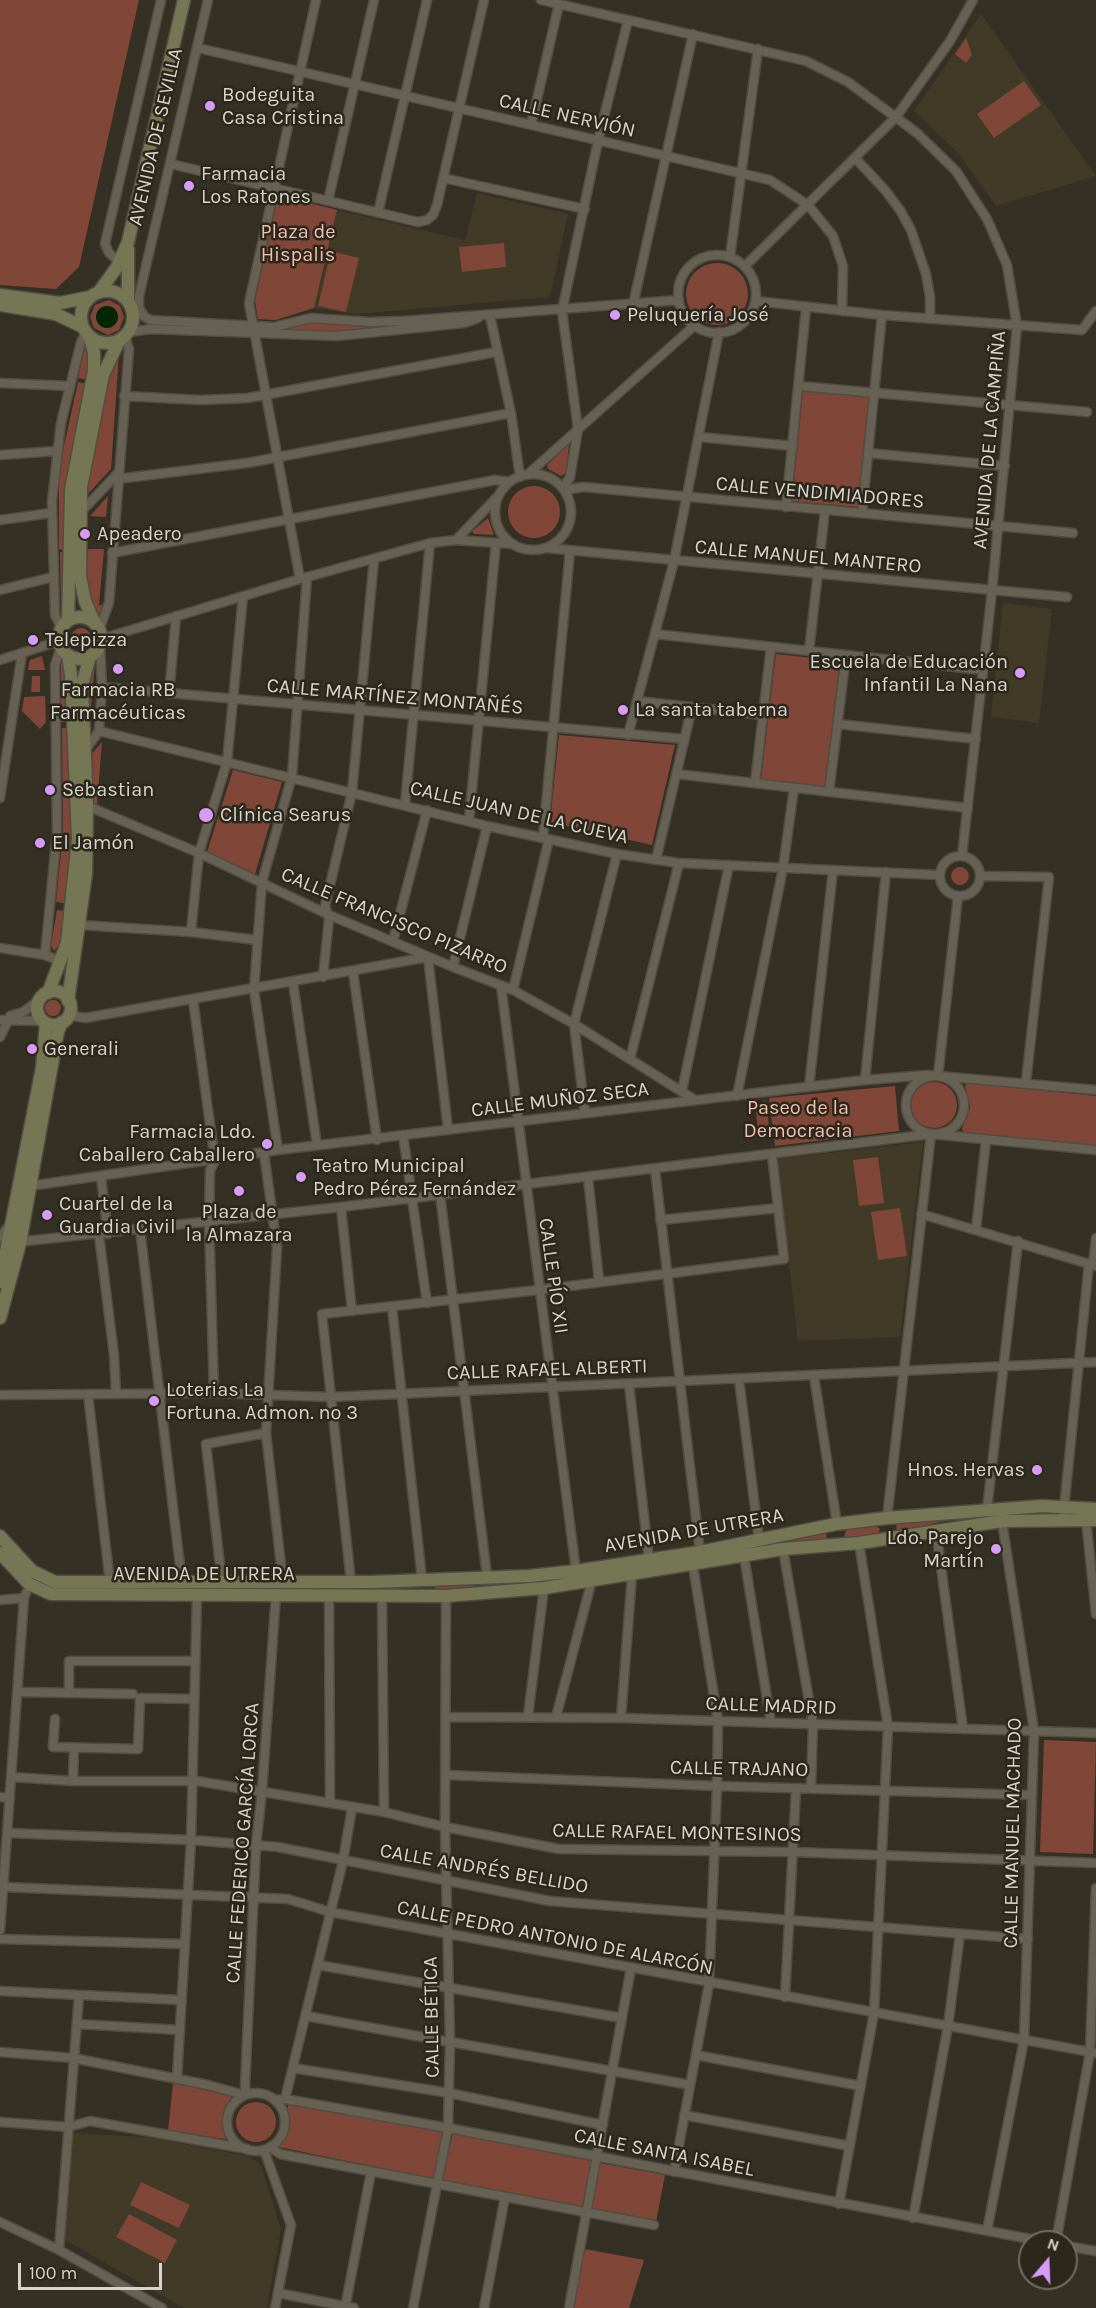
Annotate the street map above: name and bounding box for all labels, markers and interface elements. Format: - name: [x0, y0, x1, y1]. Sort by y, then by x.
- street label: AVENIDA DE SEVILLA: [124, 46, 188, 228]
- place label: Bodeguita Casa Cristina: [222, 83, 344, 130]
- street label: CALLE NERVIÓN: [497, 89, 637, 143]
- marker: Bodeguita Casa Cristina: [203, 99, 217, 113]
- place label: Farmacia Los Ratones: [201, 162, 311, 209]
- marker: Farmacia Los Ratones: [182, 179, 196, 193]
- park label: Plaza de Hispalis: [260, 220, 336, 267]
- place label: Peluquería José: [627, 303, 769, 327]
- marker: Peluquería José: [608, 308, 622, 322]
- street label: AVENIDA DE LA CAMPIÑA: [968, 330, 1012, 550]
- street label: CALLE VENDIMIADORES: [715, 472, 925, 514]
- place label: Apeadero: [97, 522, 182, 546]
- marker: Apeadero: [78, 527, 92, 541]
- street label: CALLE MANUEL MANTERO: [694, 535, 922, 579]
- place label: Telepizza: [45, 628, 127, 652]
- marker: Telepizza: [26, 633, 40, 647]
- place label: Escuela de Educación Infantil La Nana: [810, 650, 1008, 697]
- marker: Farmacia RB Farmacéuticas: [111, 662, 125, 676]
- marker: Escuela de Educación Infantil La Nana: [1013, 666, 1027, 680]
- street label: CALLE MARTÍNEZ MONTAÑÉS: [266, 674, 524, 720]
- place label: Farmacia RB Farmacéuticas: [50, 678, 186, 725]
- place label: La santa taberna: [635, 698, 788, 722]
- marker: La santa taberna: [616, 703, 630, 717]
- street label: CALLE JUAN DE LA CUEVA: [408, 776, 630, 850]
- place label: Sebastian: [62, 778, 154, 802]
- marker: Sebastian: [43, 783, 57, 797]
- place label: Clínica Searus: [220, 803, 351, 827]
- marker: Clínica Searus: [197, 806, 215, 824]
- place label: El Jamón: [52, 831, 134, 855]
- marker: El Jamón: [33, 836, 47, 850]
- street label: CALLE FRANCISCO PIZARRO: [277, 862, 511, 980]
- place label: Generali: [44, 1037, 119, 1061]
- marker: Generali: [25, 1042, 39, 1056]
- street label: CALLE MUÑOZ SECA: [470, 1077, 650, 1123]
- park label: Paseo de la Democracia: [744, 1096, 852, 1143]
- place label: Farmacia Ldo. Caballero Caballero: [79, 1120, 255, 1167]
- marker: Farmacia Ldo. Caballero Caballero: [260, 1137, 274, 1151]
- place label: Teatro Municipal Pedro Pérez Fernández: [313, 1154, 516, 1201]
- marker: Teatro Municipal Pedro Pérez Fernández: [294, 1170, 308, 1184]
- marker: Plaza de la Almazara: [232, 1184, 246, 1198]
- place label: Cuartel de la Guardia Civil: [59, 1192, 176, 1239]
- place label: Plaza de la Almazara: [186, 1200, 292, 1247]
- marker: Cuartel de la Guardia Civil: [40, 1208, 54, 1222]
- street label: CALLE PÍO XII: [533, 1216, 573, 1336]
- street label: CALLE RAFAEL ALBERTI: [446, 1355, 648, 1385]
- place label: Loterias La Fortuna. Admon. nº 3: [166, 1378, 358, 1425]
- marker: Loterias La Fortuna. Admon. nº 3: [147, 1394, 161, 1408]
- place label: Hnos. Hervas: [907, 1458, 1025, 1482]
- marker: Hnos. Hervas: [1030, 1463, 1044, 1477]
- street label: AVENIDA DE UTRERA: [602, 1503, 786, 1559]
- place label: Ldo. Parejo Martín: [887, 1526, 984, 1573]
- marker: Ldo. Parejo Martín: [989, 1542, 1003, 1556]
- street label: AVENIDA DE UTRERA: [113, 1562, 295, 1586]
- street label: CALLE MADRID: [705, 1692, 837, 1720]
- street label: CALLE FEDERICO GARCÍA LORCA: [221, 1702, 265, 1984]
- street label: CALLE MANUEL MACHADO: [999, 1718, 1027, 1948]
- street label: CALLE TRAJANO: [670, 1756, 808, 1782]
- street label: CALLE RAFAEL MONTESINOS: [552, 1819, 802, 1847]
- street label: CALLE ANDRÉS BELLIDO: [378, 1839, 590, 1899]
- street label: CALLE PEDRO ANTONIO DE ALARCÓN: [395, 1896, 715, 1980]
- street label: CALLE BÉTICA: [419, 1956, 445, 2078]
- street label: CALLE SANTA ISABEL: [572, 2124, 756, 2182]
- north arrow: [1018, 2230, 1078, 2290]
- text: N: [1045, 2234, 1062, 2255]
- scale bar: [21, 2251, 165, 2289]
- text: 100 m: [29, 2262, 77, 2284]

